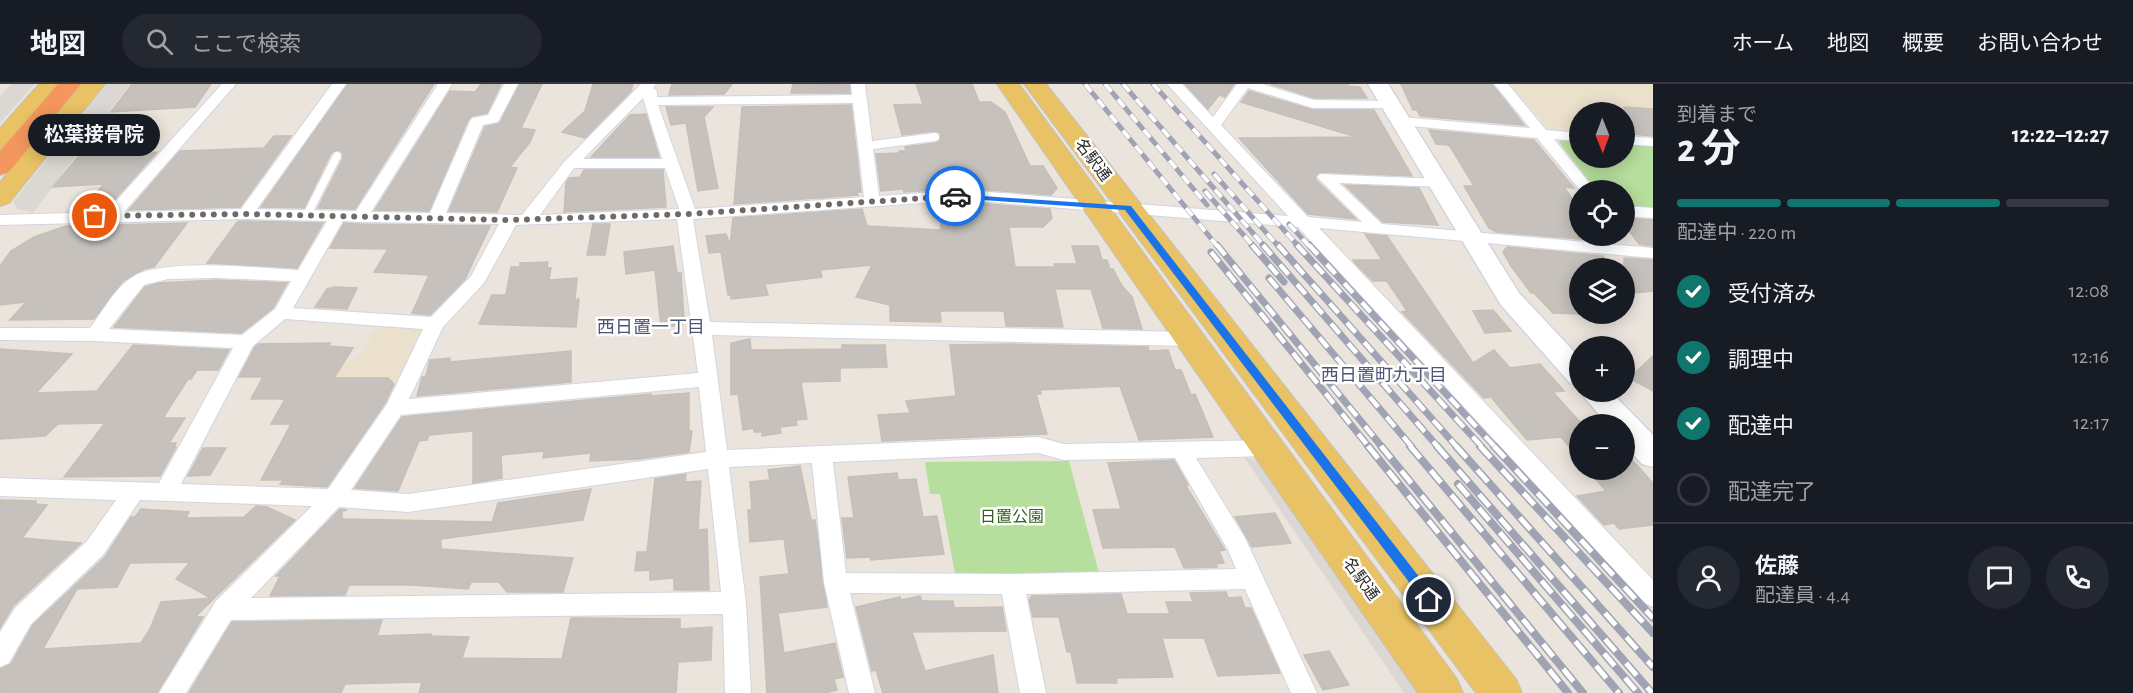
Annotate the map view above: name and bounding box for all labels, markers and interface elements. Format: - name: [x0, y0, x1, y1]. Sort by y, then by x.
- search box: [122, 14, 542, 68]
- icon: search: [143, 25, 176, 58]
- text: 地図: [30, 31, 86, 59]
- text: ここで検索: [191, 33, 301, 55]
- text: ホーム: [1732, 33, 1794, 54]
- text: 地図: [1827, 33, 1869, 54]
- text: 概要: [1902, 33, 1944, 54]
- text: お問い合わせ: [1977, 33, 2103, 54]
- north arrow: [1569, 102, 1635, 168]
- map controls: [1569, 102, 1635, 480]
- text: 到着まで: [1677, 105, 1757, 125]
- callout: 松葉接骨院: [29, 114, 161, 156]
- text: 12:22–12:27: [2012, 124, 2109, 146]
- text: 松葉接骨院: [44, 125, 144, 145]
- text: 2 分: [1677, 130, 1740, 169]
- street label: 名駅通: [1072, 135, 1115, 184]
- courier: [925, 166, 985, 226]
- icon: car: [939, 180, 972, 213]
- button: locate: [1569, 180, 1635, 246]
- pin: [69, 190, 120, 241]
- icon: bag: [78, 199, 111, 232]
- text: 配達中 · 220 m: [1677, 223, 1796, 243]
- button: layers: [1569, 258, 1635, 324]
- icon: check: [1677, 275, 1710, 308]
- text: 12:08: [2068, 281, 2109, 301]
- text: 受付済み: [1728, 283, 1816, 305]
- district label: 西日置一丁目: [597, 319, 705, 337]
- button: +: [1569, 336, 1635, 402]
- icon: check: [1677, 341, 1710, 374]
- text: 12:16: [2072, 347, 2109, 367]
- text: 調理中: [1728, 349, 1794, 371]
- district label: 西日置町九丁目: [1321, 366, 1447, 385]
- icon: check: [1677, 407, 1710, 440]
- text: 12:17: [2073, 413, 2109, 433]
- button: −: [1569, 414, 1635, 480]
- text: 配達中: [1728, 415, 1794, 437]
- text: 配達完了: [1728, 481, 1816, 503]
- park label: 日置公園: [980, 508, 1044, 525]
- button: person: [1677, 546, 1740, 609]
- button: chat: [1968, 546, 2031, 609]
- button: phone: [2046, 546, 2109, 609]
- street label: 名駅通: [1340, 554, 1382, 603]
- text: 佐藤: [1755, 555, 1799, 577]
- pin: [1403, 574, 1454, 625]
- icon: home: [1412, 583, 1445, 616]
- text: 配達員 · 4.4: [1755, 586, 1850, 606]

